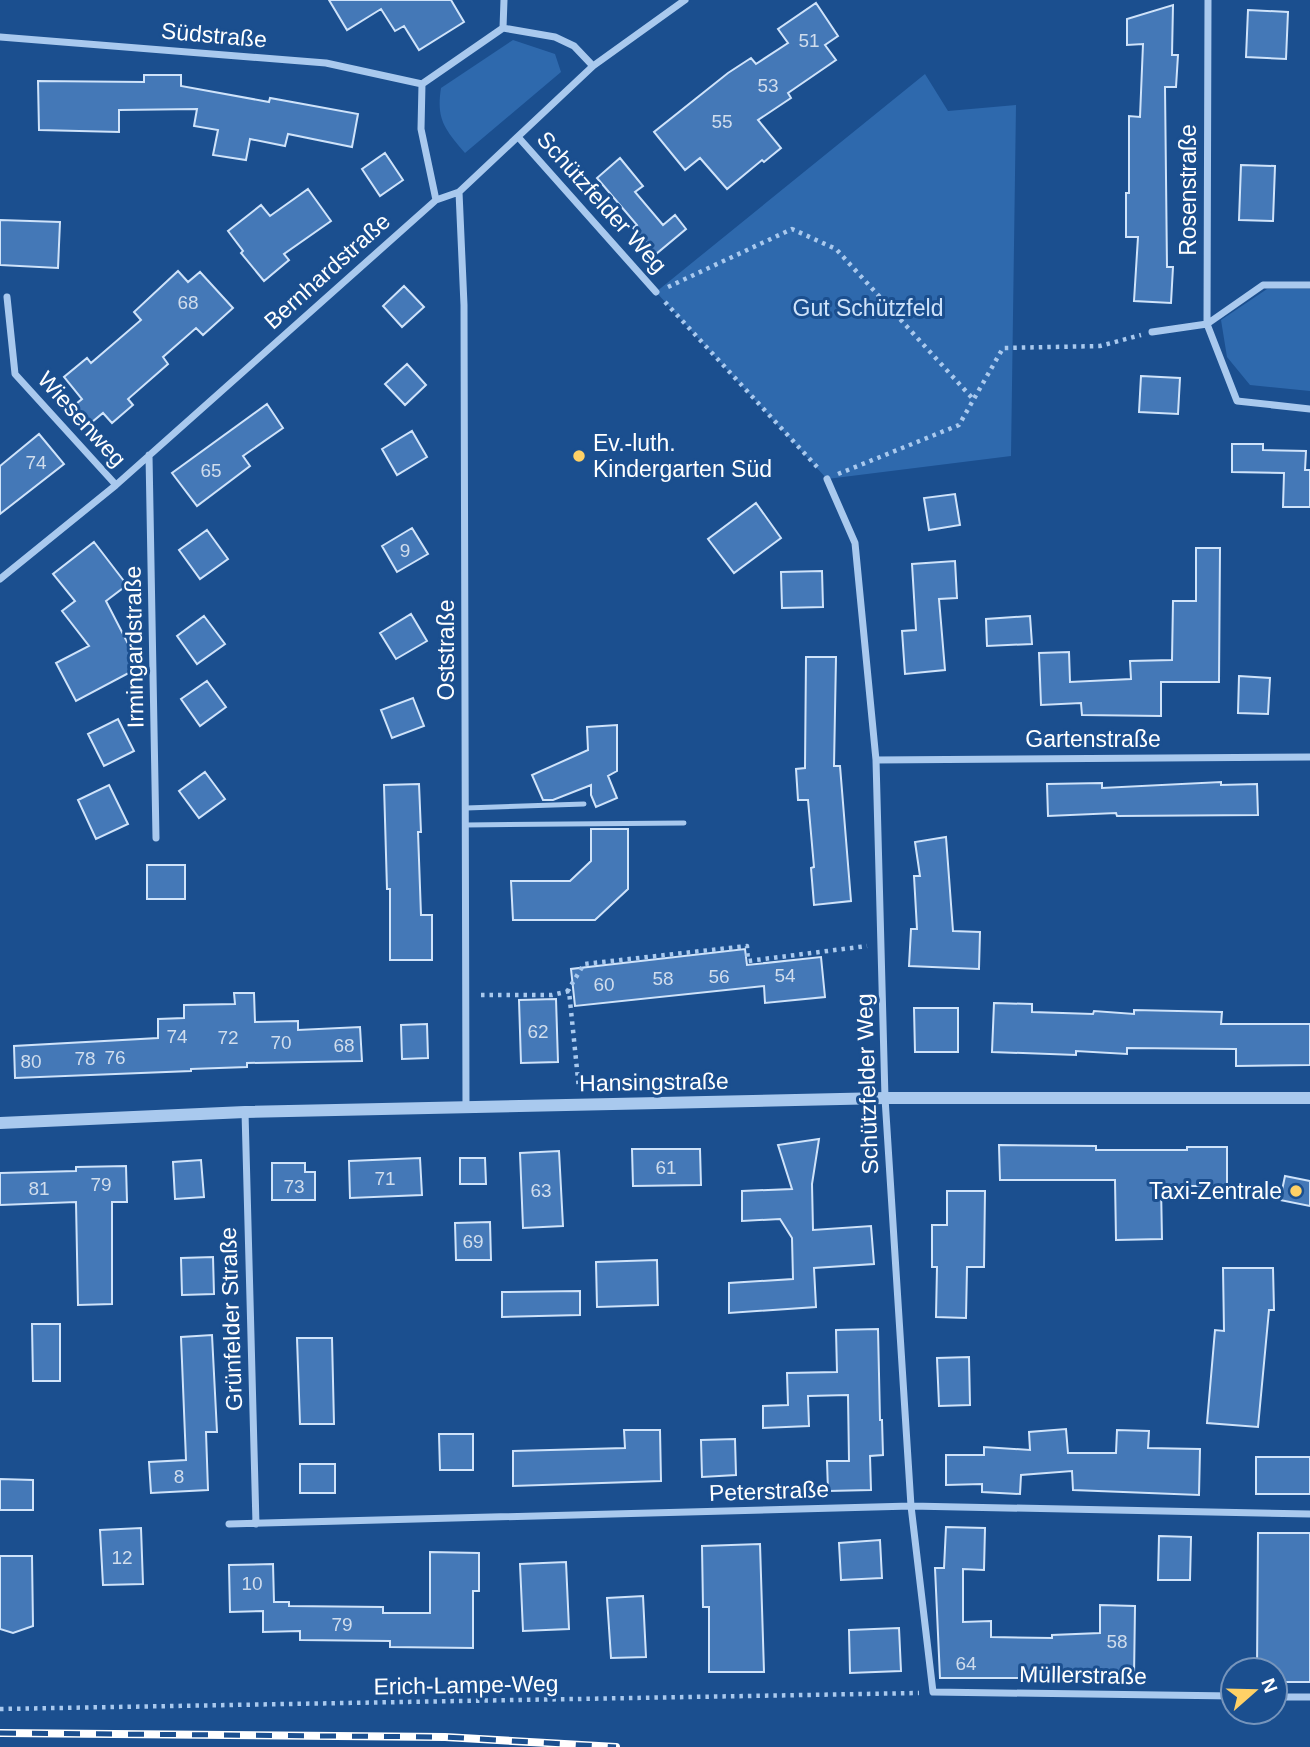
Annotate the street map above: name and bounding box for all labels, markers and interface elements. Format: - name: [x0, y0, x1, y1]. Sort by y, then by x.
- street label: Südstraße: [160, 17, 268, 53]
- house number: 51: [798, 30, 820, 51]
- house number: 53: [757, 75, 779, 96]
- house number: 55: [711, 111, 733, 132]
- street label: Rosenstraße: [1175, 124, 1201, 256]
- street label: Schützfelder Weg: [532, 126, 672, 278]
- street label: Bernhardstraße: [259, 208, 395, 334]
- house number: 68: [177, 292, 199, 313]
- park label: Gut Schützfeld: [793, 295, 943, 321]
- street label: Wiesenweg: [33, 366, 131, 472]
- place label: Ev.-luth. Kindergarten Süd: [593, 430, 772, 482]
- marker: Ev.-luth. Kindergarten Süd: [571, 448, 587, 464]
- house number: 74: [25, 452, 47, 473]
- house number: 65: [200, 460, 222, 481]
- house number: 9: [400, 540, 410, 561]
- street label: Irmingardstraße: [120, 566, 148, 728]
- street label: Oststraße: [433, 600, 459, 700]
- street label: Gartenstraße: [1025, 726, 1161, 752]
- house number: 54: [774, 965, 796, 986]
- house number: 56: [708, 966, 730, 987]
- house number: 58: [652, 968, 674, 989]
- house number: 60: [593, 974, 615, 995]
- street label: Schützfelder Weg: [851, 993, 883, 1175]
- house number: 62: [527, 1021, 549, 1042]
- house number: 74: [166, 1026, 188, 1047]
- house number: 72: [217, 1027, 239, 1048]
- house number: 70: [270, 1032, 292, 1053]
- house number: 68: [333, 1035, 355, 1056]
- house number: 76: [104, 1047, 126, 1068]
- house number: 78: [74, 1048, 96, 1069]
- house number: 80: [20, 1051, 42, 1072]
- street label: Hansingstraße: [579, 1068, 729, 1096]
- house number: 61: [655, 1157, 677, 1178]
- house number: 71: [374, 1168, 396, 1189]
- house number: 79: [90, 1174, 112, 1195]
- house number: 73: [283, 1176, 305, 1197]
- house number: 81: [28, 1178, 50, 1199]
- place label: Taxi-Zentrale: [1149, 1178, 1282, 1204]
- house number: 63: [530, 1180, 552, 1201]
- marker: Taxi-Zentrale: [1288, 1183, 1304, 1199]
- street label: Grünfelder Straße: [215, 1227, 247, 1411]
- house number: 69: [462, 1231, 484, 1252]
- house number: 8: [174, 1466, 184, 1487]
- street label: Peterstraße: [709, 1476, 829, 1506]
- house number: 12: [111, 1547, 133, 1568]
- house number: 10: [241, 1573, 263, 1594]
- house number: 79: [331, 1614, 353, 1635]
- house number: 58: [1106, 1631, 1128, 1652]
- house number: 64: [955, 1653, 977, 1674]
- north arrow: [1219, 1656, 1289, 1726]
- street label: Müllerstraße: [1019, 1661, 1147, 1689]
- street label: Erich-Lampe-Weg: [373, 1670, 559, 1700]
- text: N: [1257, 1675, 1282, 1695]

